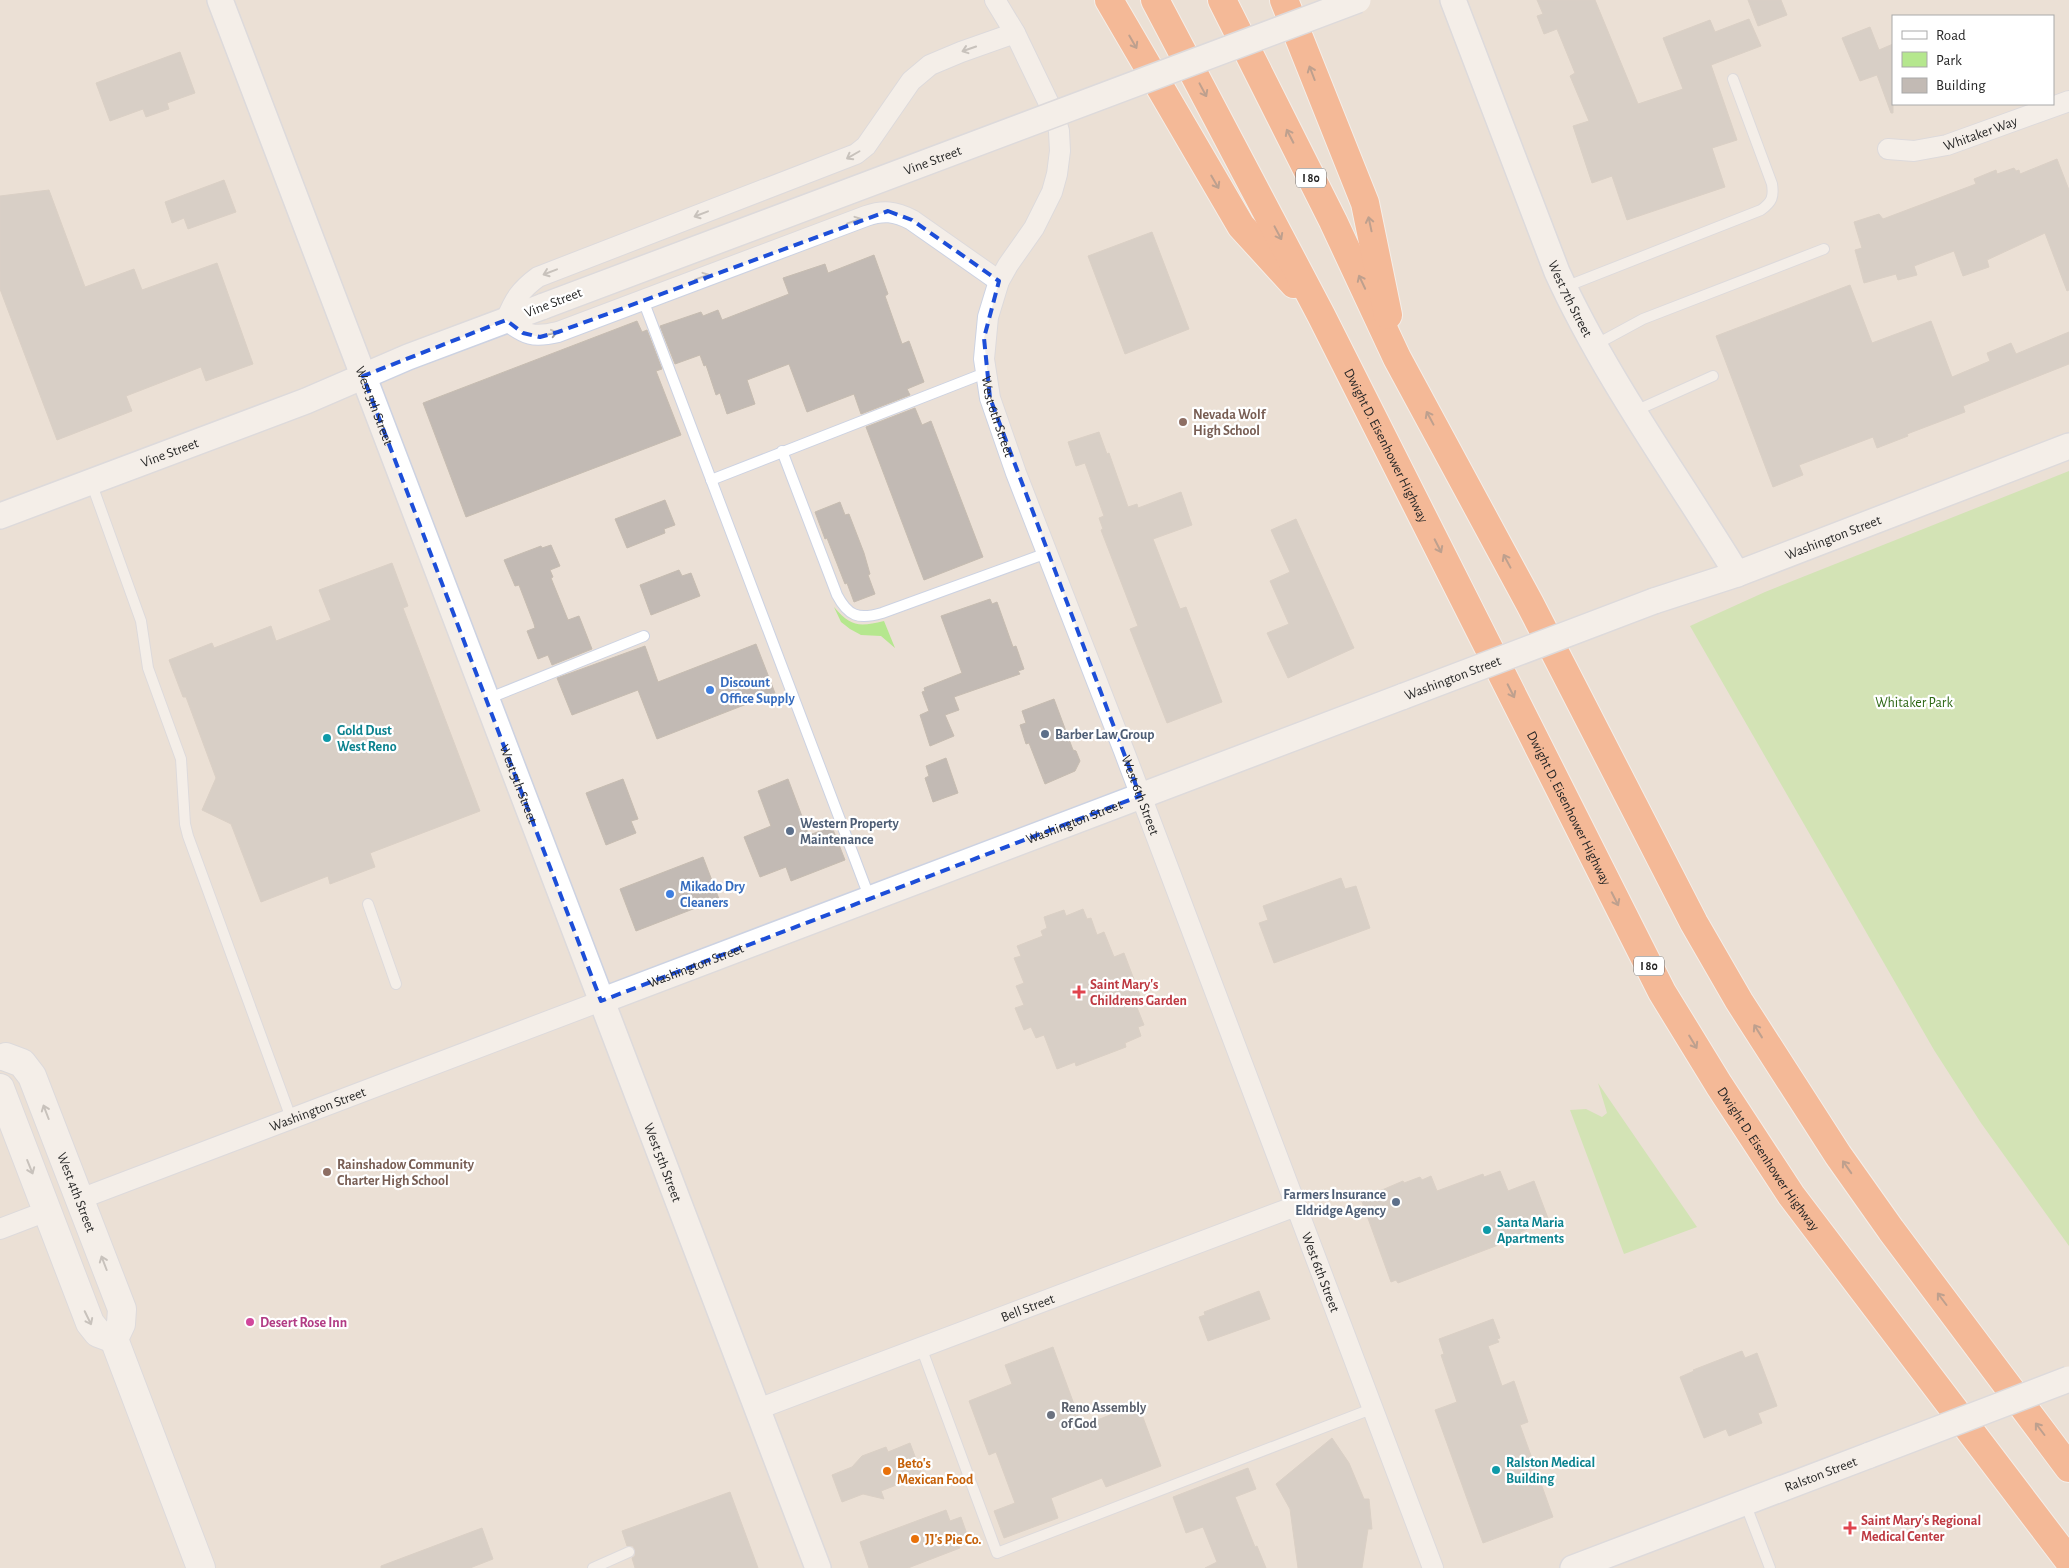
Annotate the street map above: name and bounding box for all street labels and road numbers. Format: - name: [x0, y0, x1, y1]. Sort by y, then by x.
- street label: Whitaker Way: [1942, 114, 2019, 154]
- street label: Vine Street: [902, 144, 964, 178]
- road number: I 80: [1296, 168, 1326, 188]
- street label: West 7th Street: [1545, 259, 1595, 340]
- street label: Vine Street: [523, 285, 584, 320]
- street label: West 5th Street: [352, 364, 395, 448]
- street label: Dwight D. Eisenhower Highway: [1341, 366, 1430, 525]
- street label: West 6th Street: [979, 375, 1016, 459]
- street label: Vine Street: [139, 436, 201, 470]
- street label: Washington Street: [1783, 513, 1884, 563]
- street label: Washington Street: [1403, 654, 1503, 703]
- street label: Dwight D. Eisenhower Highway: [1524, 729, 1613, 888]
- street label: West 5th Street: [497, 743, 540, 826]
- street label: West 6th Street: [1118, 754, 1161, 838]
- street label: Washington Street: [1024, 797, 1125, 847]
- street label: Washington Street: [646, 941, 746, 991]
- road number: I 80: [1634, 956, 1664, 976]
- street label: Washington Street: [268, 1085, 368, 1134]
- street label: Dwight D. Eisenhower Highway: [1714, 1085, 1822, 1234]
- street label: West 5th Street: [641, 1121, 684, 1205]
- street label: West 4th Street: [54, 1151, 98, 1235]
- street label: West 6th Street: [1299, 1231, 1342, 1315]
- street label: Bell Street: [999, 1292, 1057, 1325]
- street label: Ralston Street: [1783, 1454, 1860, 1495]

